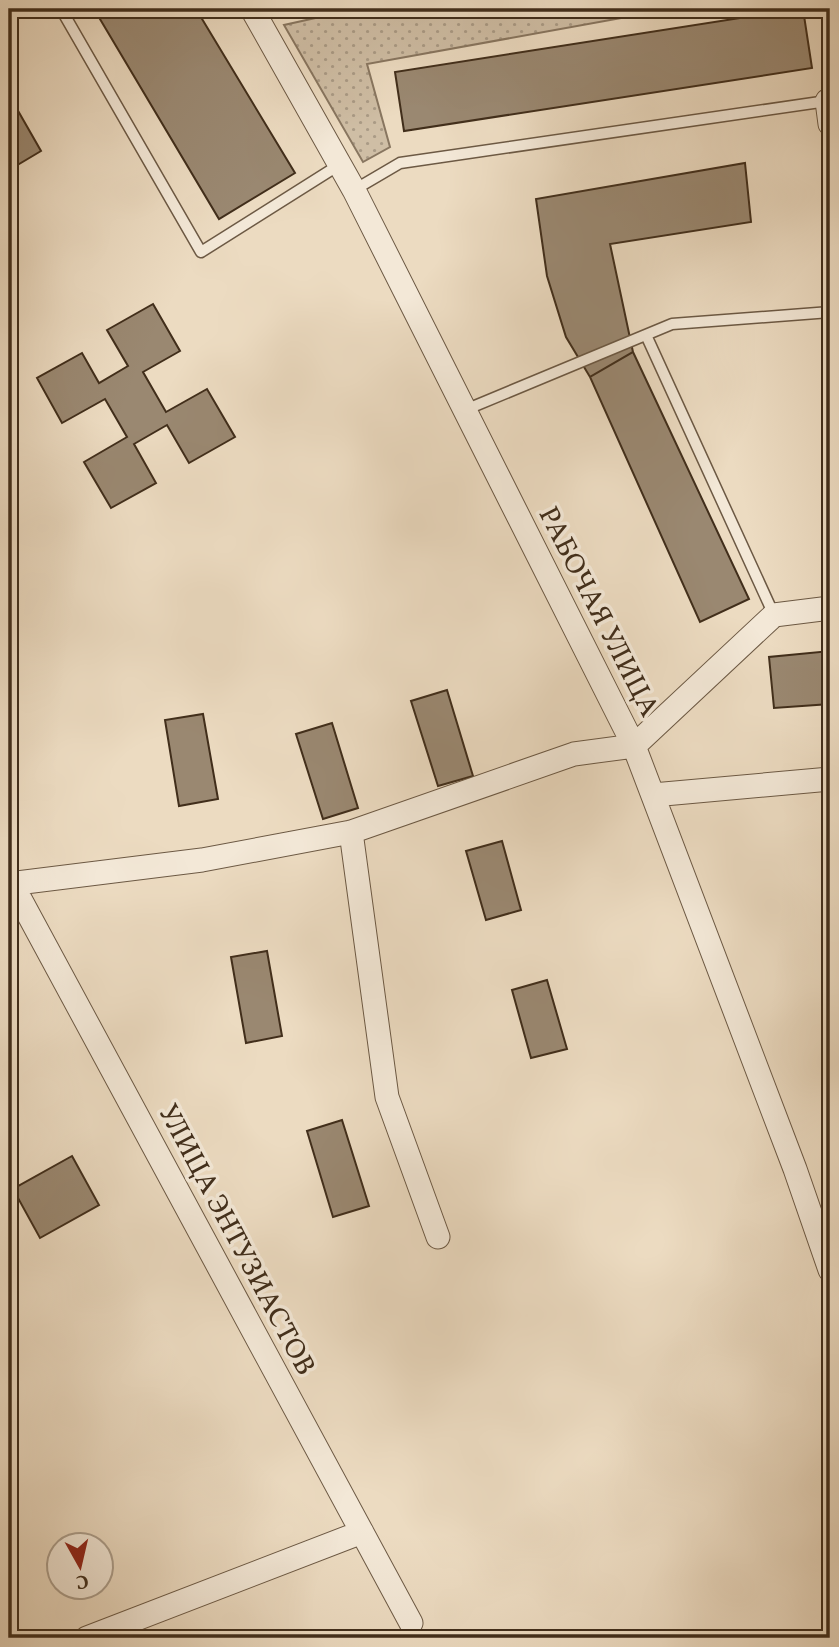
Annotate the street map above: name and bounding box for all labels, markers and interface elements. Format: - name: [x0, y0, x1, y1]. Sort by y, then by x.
- street label: РАБОЧАЯ УЛИЦА: [528, 500, 668, 724]
- street label: УЛИЦА ЭНТУЗИАСТОВ: [148, 1098, 324, 1383]
- north arrow: [46, 1532, 116, 1602]
- text: С: [74, 1567, 90, 1595]

